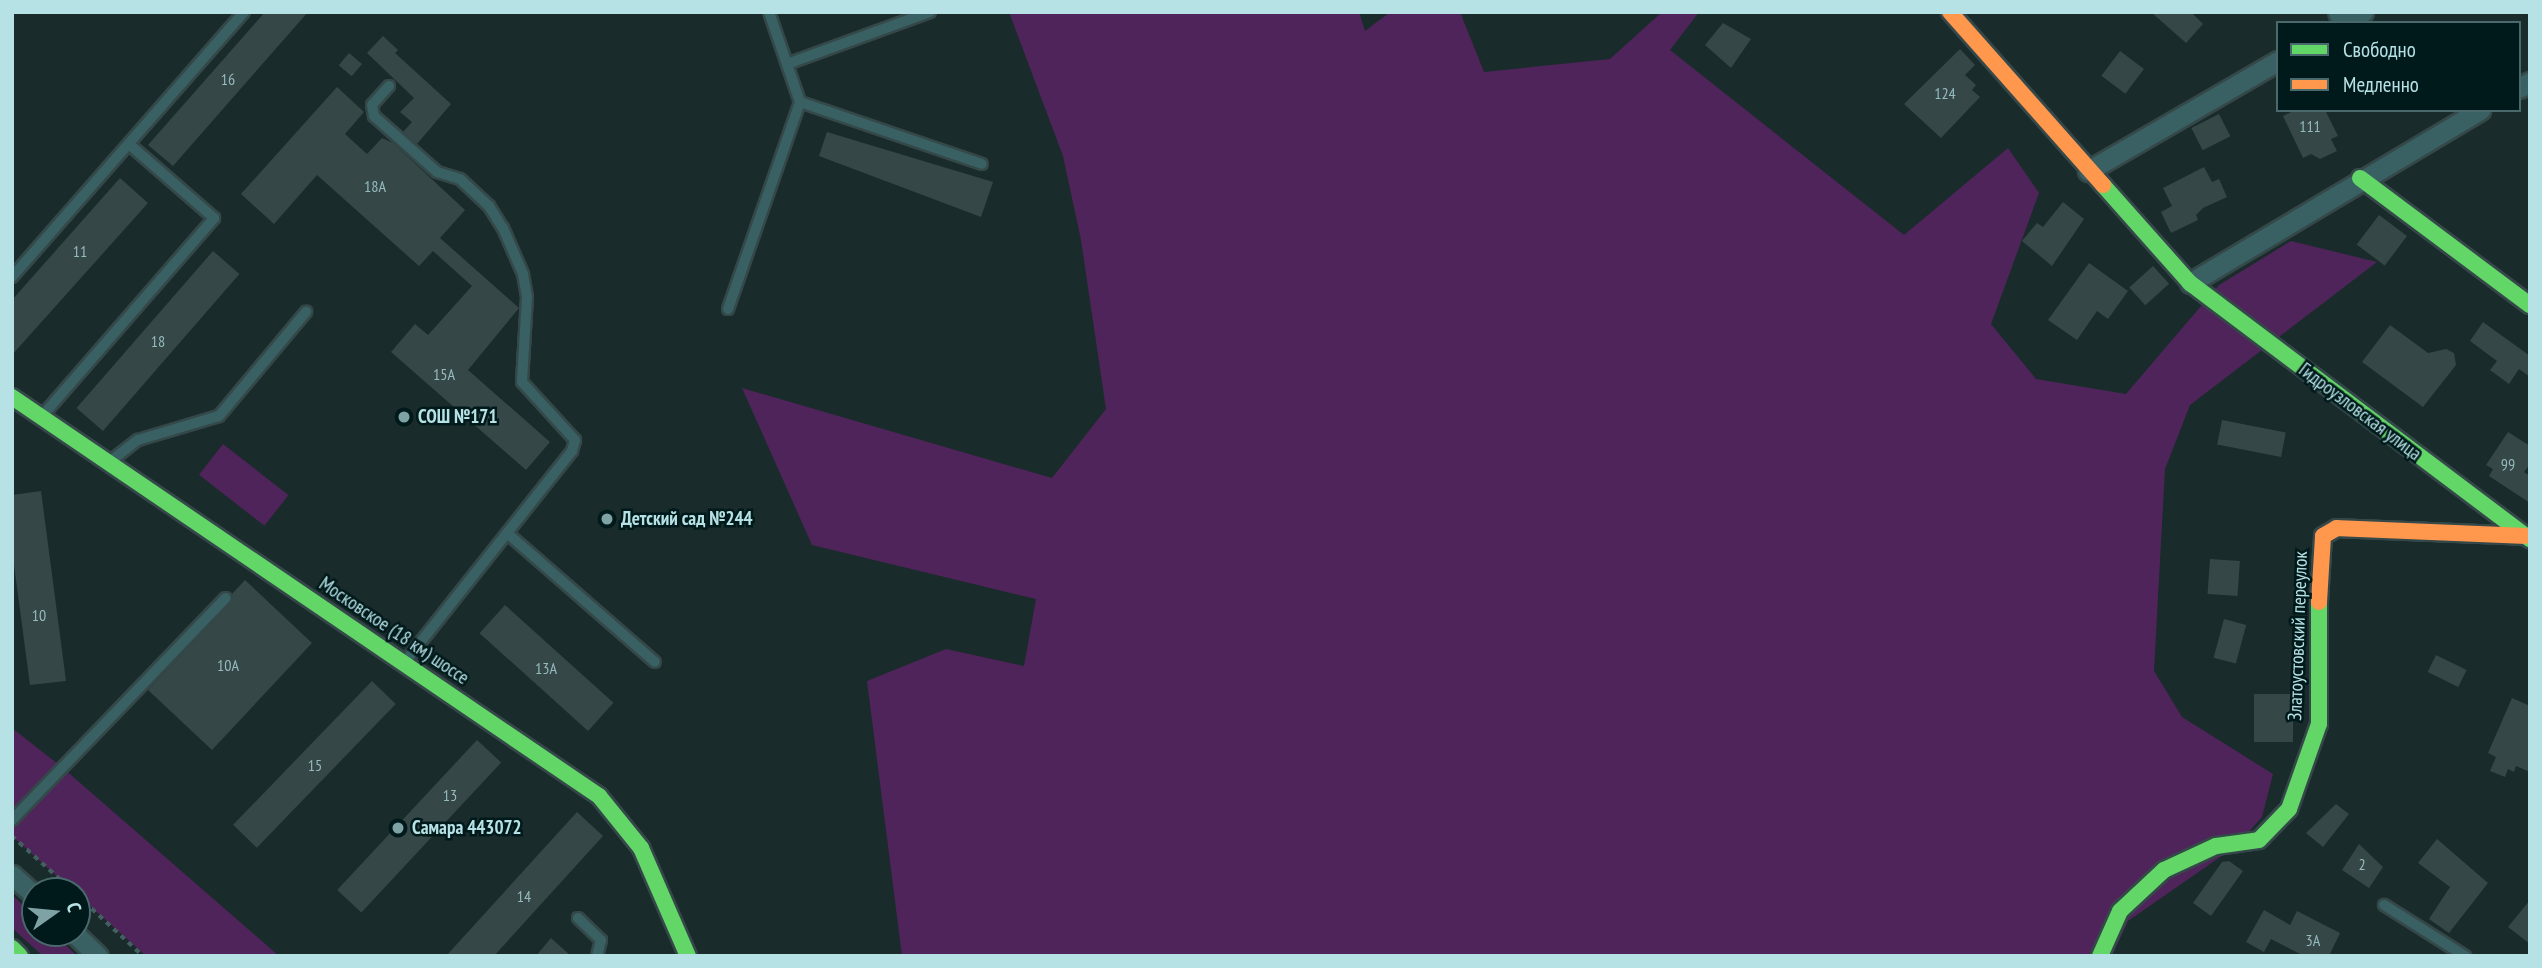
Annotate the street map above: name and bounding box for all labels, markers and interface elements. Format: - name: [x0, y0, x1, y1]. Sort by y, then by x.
- legend: [2276, 21, 2521, 112]
- text: Свободно: [2343, 36, 2416, 63]
- house number: 16: [221, 69, 235, 89]
- text: Медленно: [2343, 71, 2419, 98]
- house number: 124: [1934, 83, 1956, 103]
- house number: 111: [2299, 116, 2321, 136]
- house number: 18А: [364, 176, 386, 196]
- house number: 11: [73, 241, 87, 261]
- house number: 18: [151, 331, 165, 351]
- street label: Гидроузловская улица: [2294, 359, 2426, 465]
- house number: 15А: [433, 364, 455, 384]
- place label: СОШ №171: [418, 406, 497, 428]
- marker: СОШ №171: [396, 409, 412, 425]
- house number: 99: [2501, 454, 2515, 474]
- place label: Детский сад №244: [621, 508, 753, 530]
- marker: Детский сад №244: [599, 511, 615, 527]
- street label: Златоустовский переулок: [2284, 551, 2312, 721]
- street label: Московское (18 км) шоссе: [315, 572, 473, 690]
- house number: 10: [32, 605, 46, 625]
- house number: 10А: [217, 655, 239, 675]
- house number: 13А: [535, 658, 557, 678]
- house number: 15: [308, 755, 322, 775]
- house number: 13: [443, 785, 457, 805]
- place label: Самара 443072: [412, 817, 522, 839]
- marker: Самара 443072: [390, 820, 406, 836]
- house number: 2: [2358, 854, 2366, 874]
- north arrow: [21, 877, 91, 947]
- house number: 14: [517, 886, 531, 906]
- text: С: [62, 900, 87, 914]
- house number: 3А: [2306, 930, 2320, 950]

